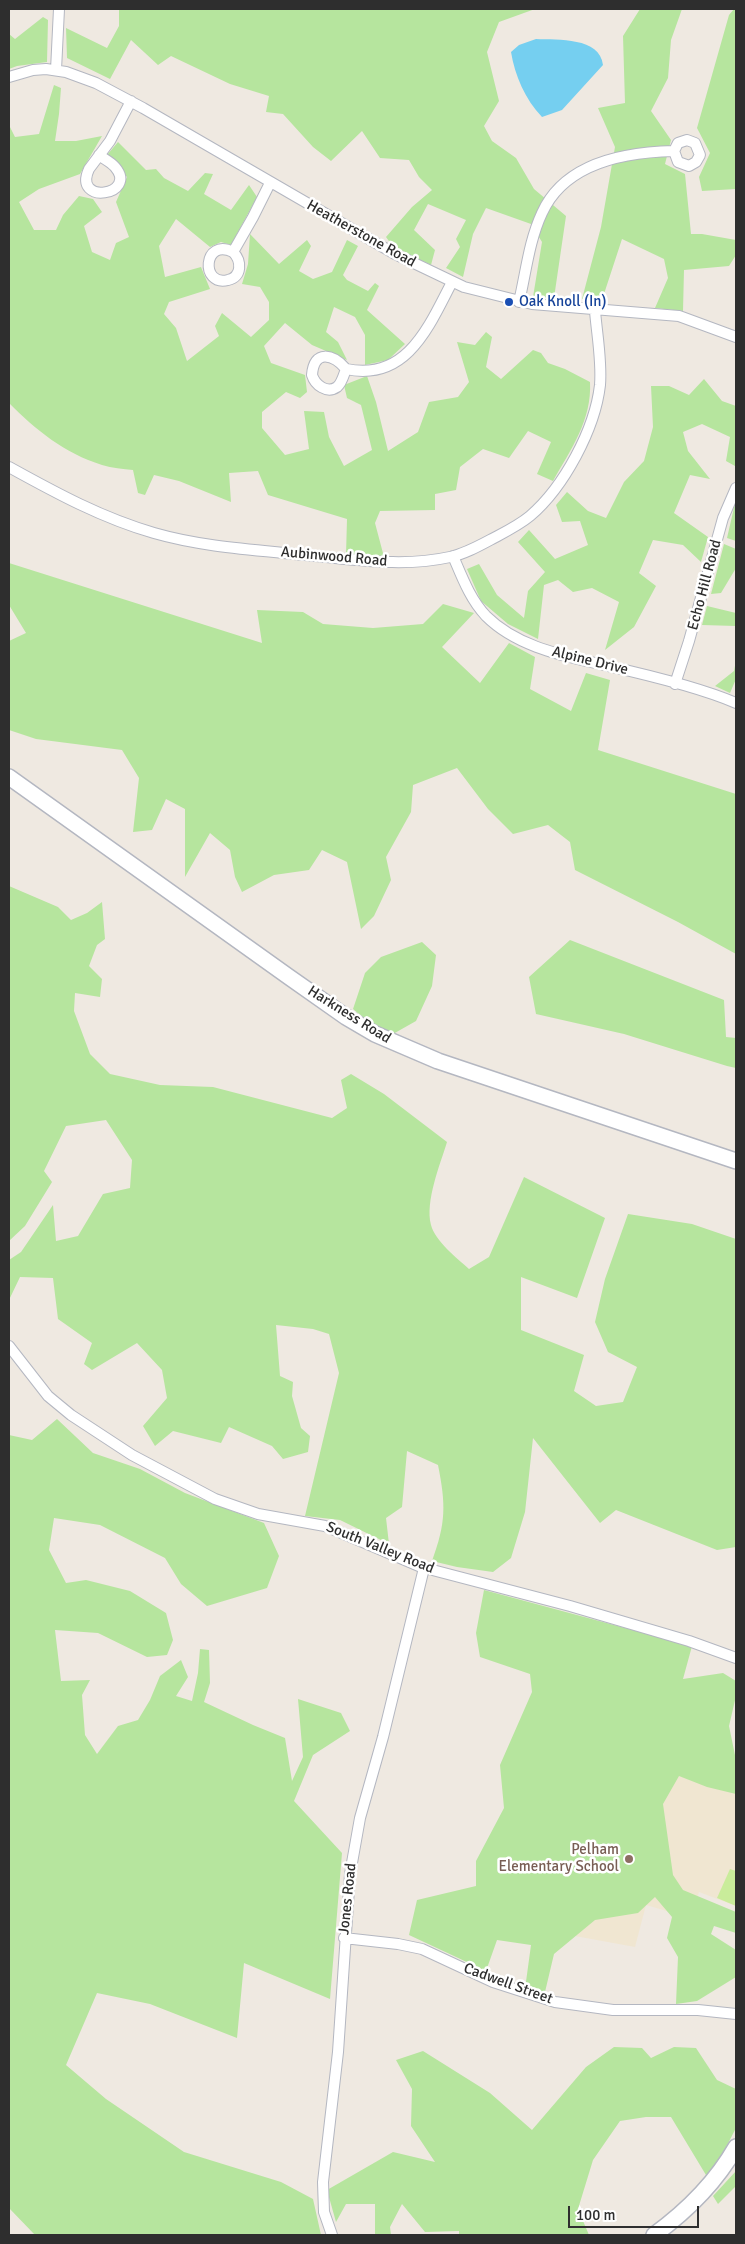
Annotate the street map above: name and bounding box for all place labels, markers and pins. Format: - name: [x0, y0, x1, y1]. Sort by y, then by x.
- place label: Oak Knoll (In): [519, 293, 606, 311]
- marker: Oak Knoll (In): [503, 296, 515, 308]
- place label: Pelham Elementary School: [498, 1841, 619, 1876]
- marker: Pelham Elementary School: [623, 1853, 635, 1865]

